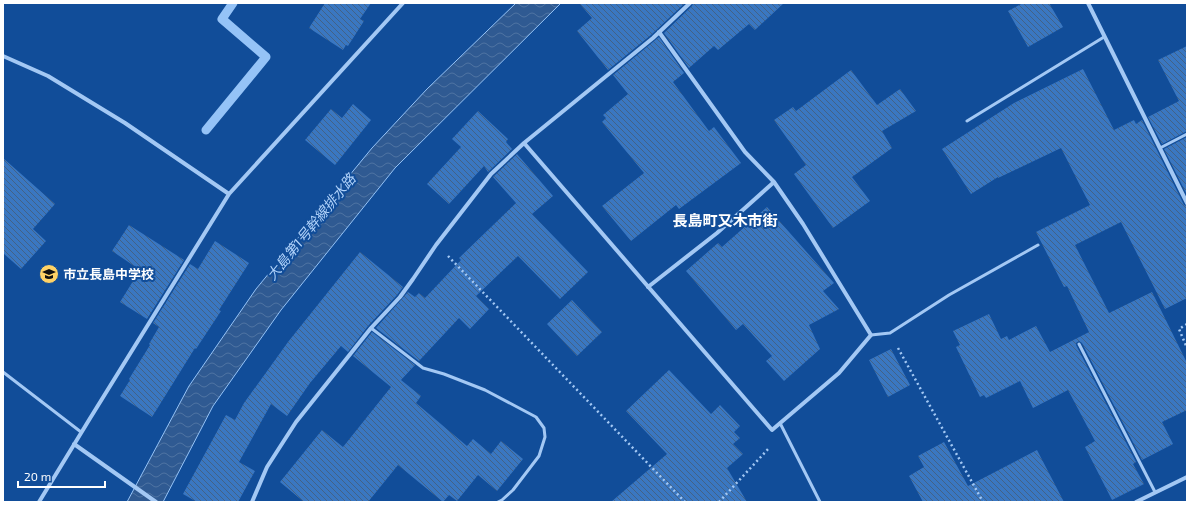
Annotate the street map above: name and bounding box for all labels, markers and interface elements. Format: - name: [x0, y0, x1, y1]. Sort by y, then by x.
- water label: 大島第1号幹線排水路: [263, 169, 359, 283]
- district label: 長島町又木市街: [672, 211, 778, 229]
- school or university icon: 市立長島中学校: [38, 263, 60, 285]
- place label: 市立長島中学校: [63, 266, 154, 282]
- scale bar: [18, 463, 105, 489]
- text: 20 m: [24, 469, 51, 483]

